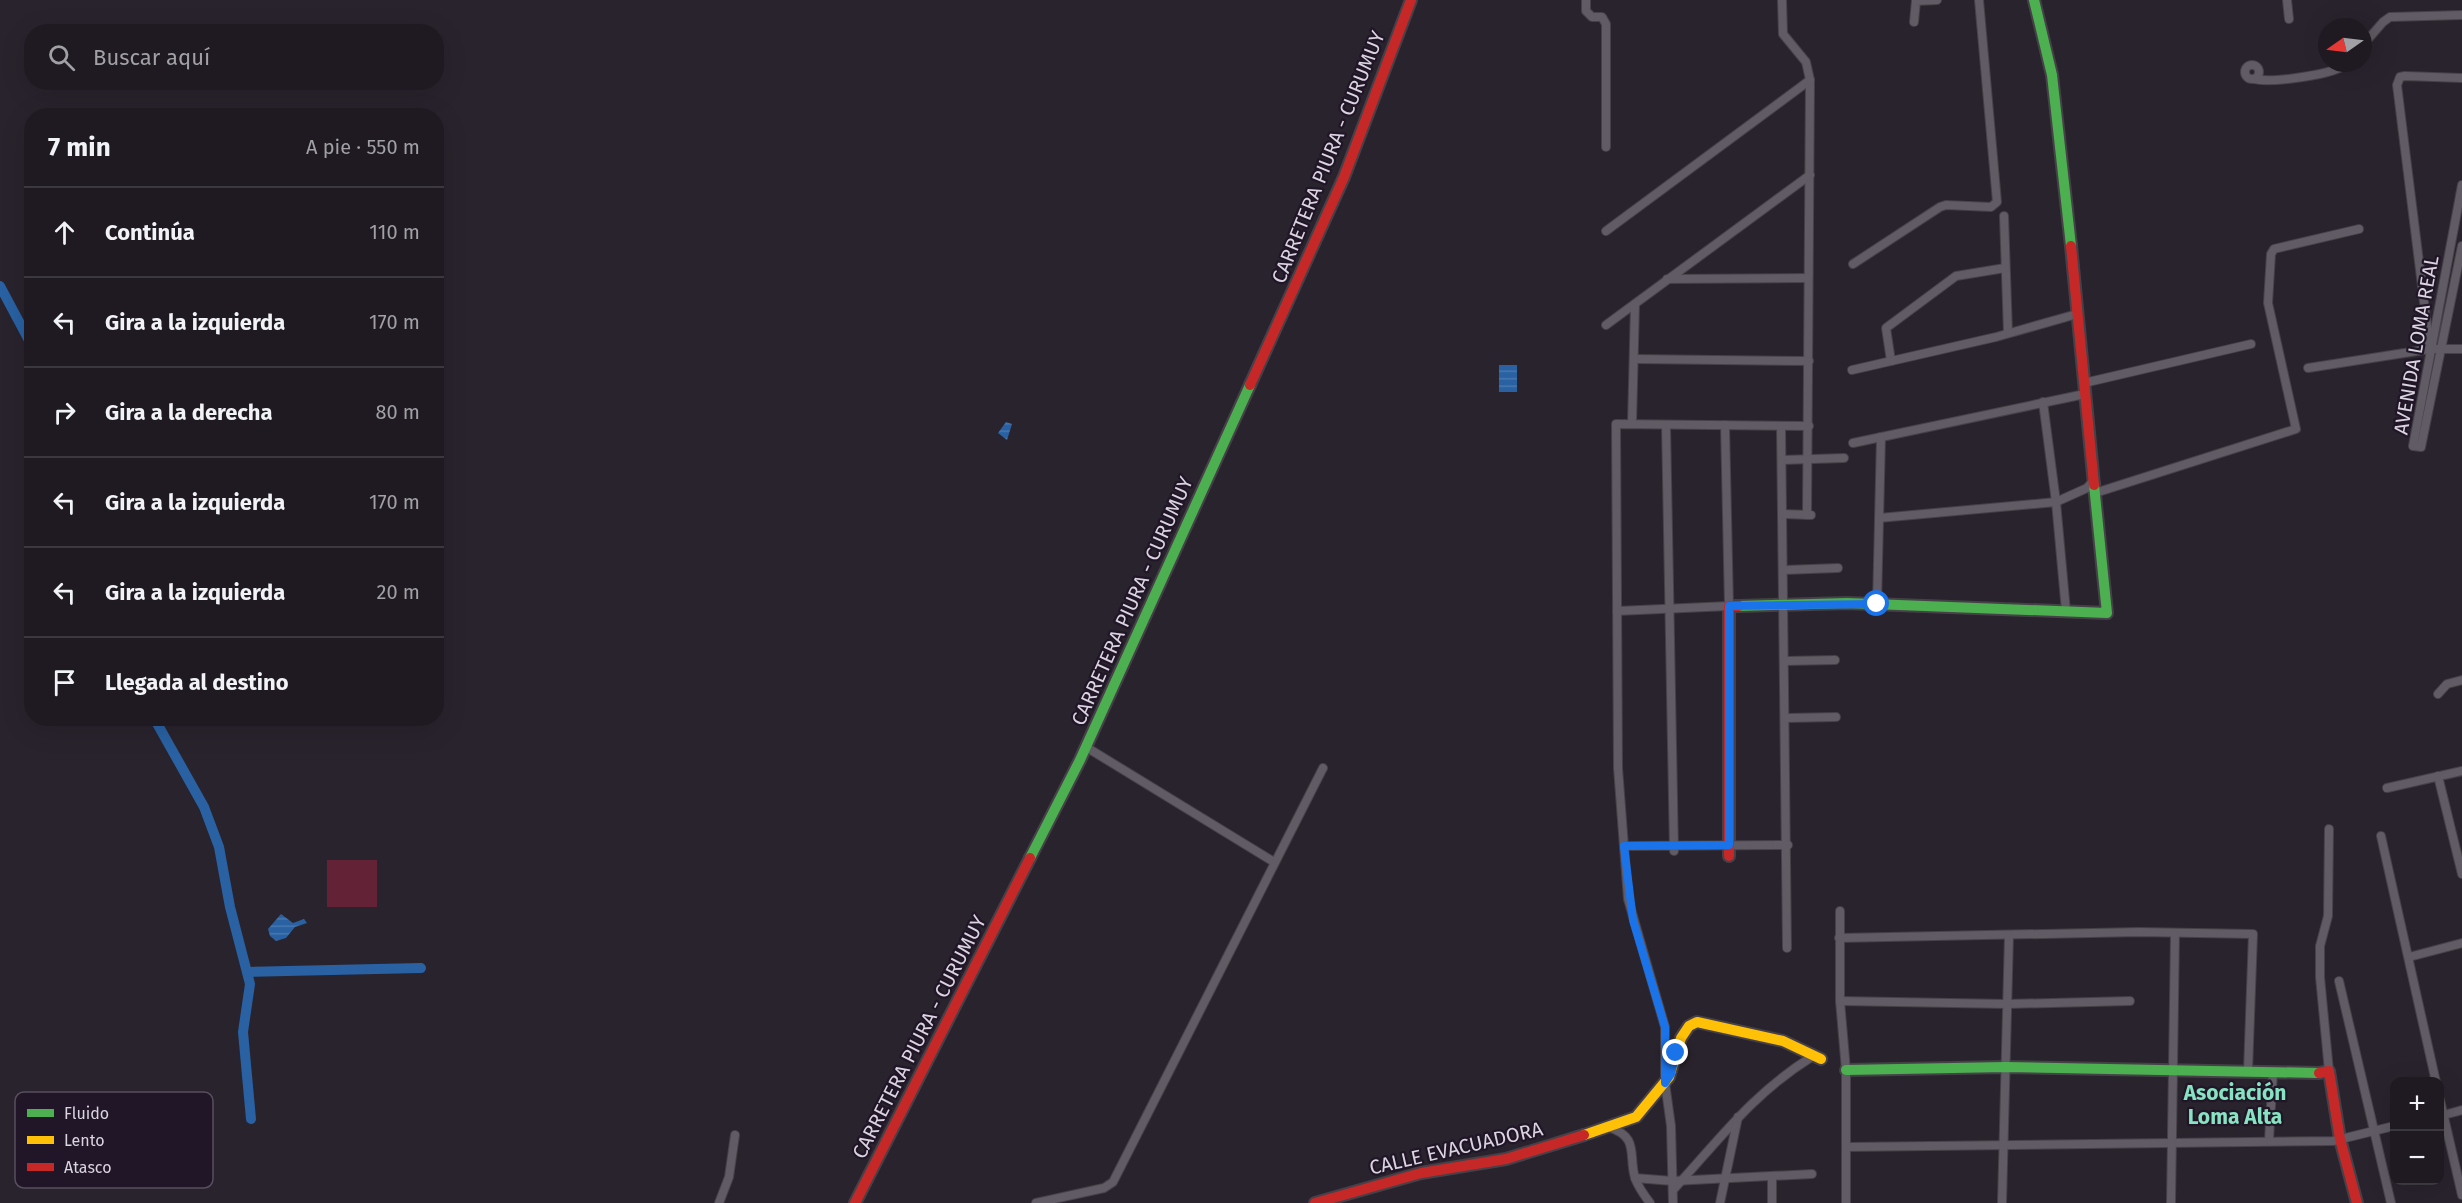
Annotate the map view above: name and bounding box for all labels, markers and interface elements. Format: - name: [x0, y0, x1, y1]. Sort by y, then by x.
- north arrow: [2318, 18, 2372, 72]
- search box: [24, 24, 444, 90]
- street label: CARRETERA PIURA - CURUMUY: [1266, 27, 1390, 287]
- icon: search: [45, 41, 78, 74]
- text: Buscar aquí: [93, 44, 210, 71]
- text: 7 min: [48, 132, 111, 163]
- text: A pie · 550 m: [306, 135, 420, 159]
- icon: ahead: [48, 216, 81, 249]
- text: Continúa: [105, 219, 195, 246]
- text: 110 m: [369, 220, 420, 244]
- street label: AVENIDA LOMA REAL: [2388, 254, 2444, 436]
- icon: left: [48, 306, 81, 339]
- text: Gira a la izquierda: [105, 309, 285, 336]
- text: 170 m: [369, 310, 420, 334]
- icon: right: [48, 396, 81, 429]
- text: Gira a la derecha: [105, 399, 273, 426]
- text: 80 m: [375, 400, 420, 424]
- street label: CARRETERA PIURA - CURUMUY: [1066, 473, 1198, 729]
- icon: left: [48, 486, 81, 519]
- text: Gira a la izquierda: [105, 489, 285, 516]
- text: 170 m: [369, 490, 420, 514]
- icon: left: [48, 576, 81, 609]
- text: Gira a la izquierda: [105, 579, 285, 606]
- text: 20 m: [377, 580, 420, 604]
- route start: [1863, 590, 1889, 616]
- icon: arrive: [48, 666, 81, 699]
- text: Llegada al destino: [105, 669, 289, 696]
- street label: CARRETERA PIURA - CURUMUY: [847, 911, 991, 1163]
- route end: [1662, 1039, 1688, 1065]
- map controls: [2390, 1077, 2444, 1185]
- button: +: [2390, 1077, 2444, 1131]
- district label: Asociación Loma Alta: [2183, 1080, 2286, 1130]
- legend: [15, 1092, 213, 1188]
- text: Fluido: [64, 1104, 109, 1123]
- street label: CALLE EVACUADORA: [1367, 1116, 1546, 1180]
- text: Lento: [64, 1131, 105, 1150]
- button: −: [2390, 1131, 2444, 1185]
- text: Atasco: [64, 1158, 112, 1177]

